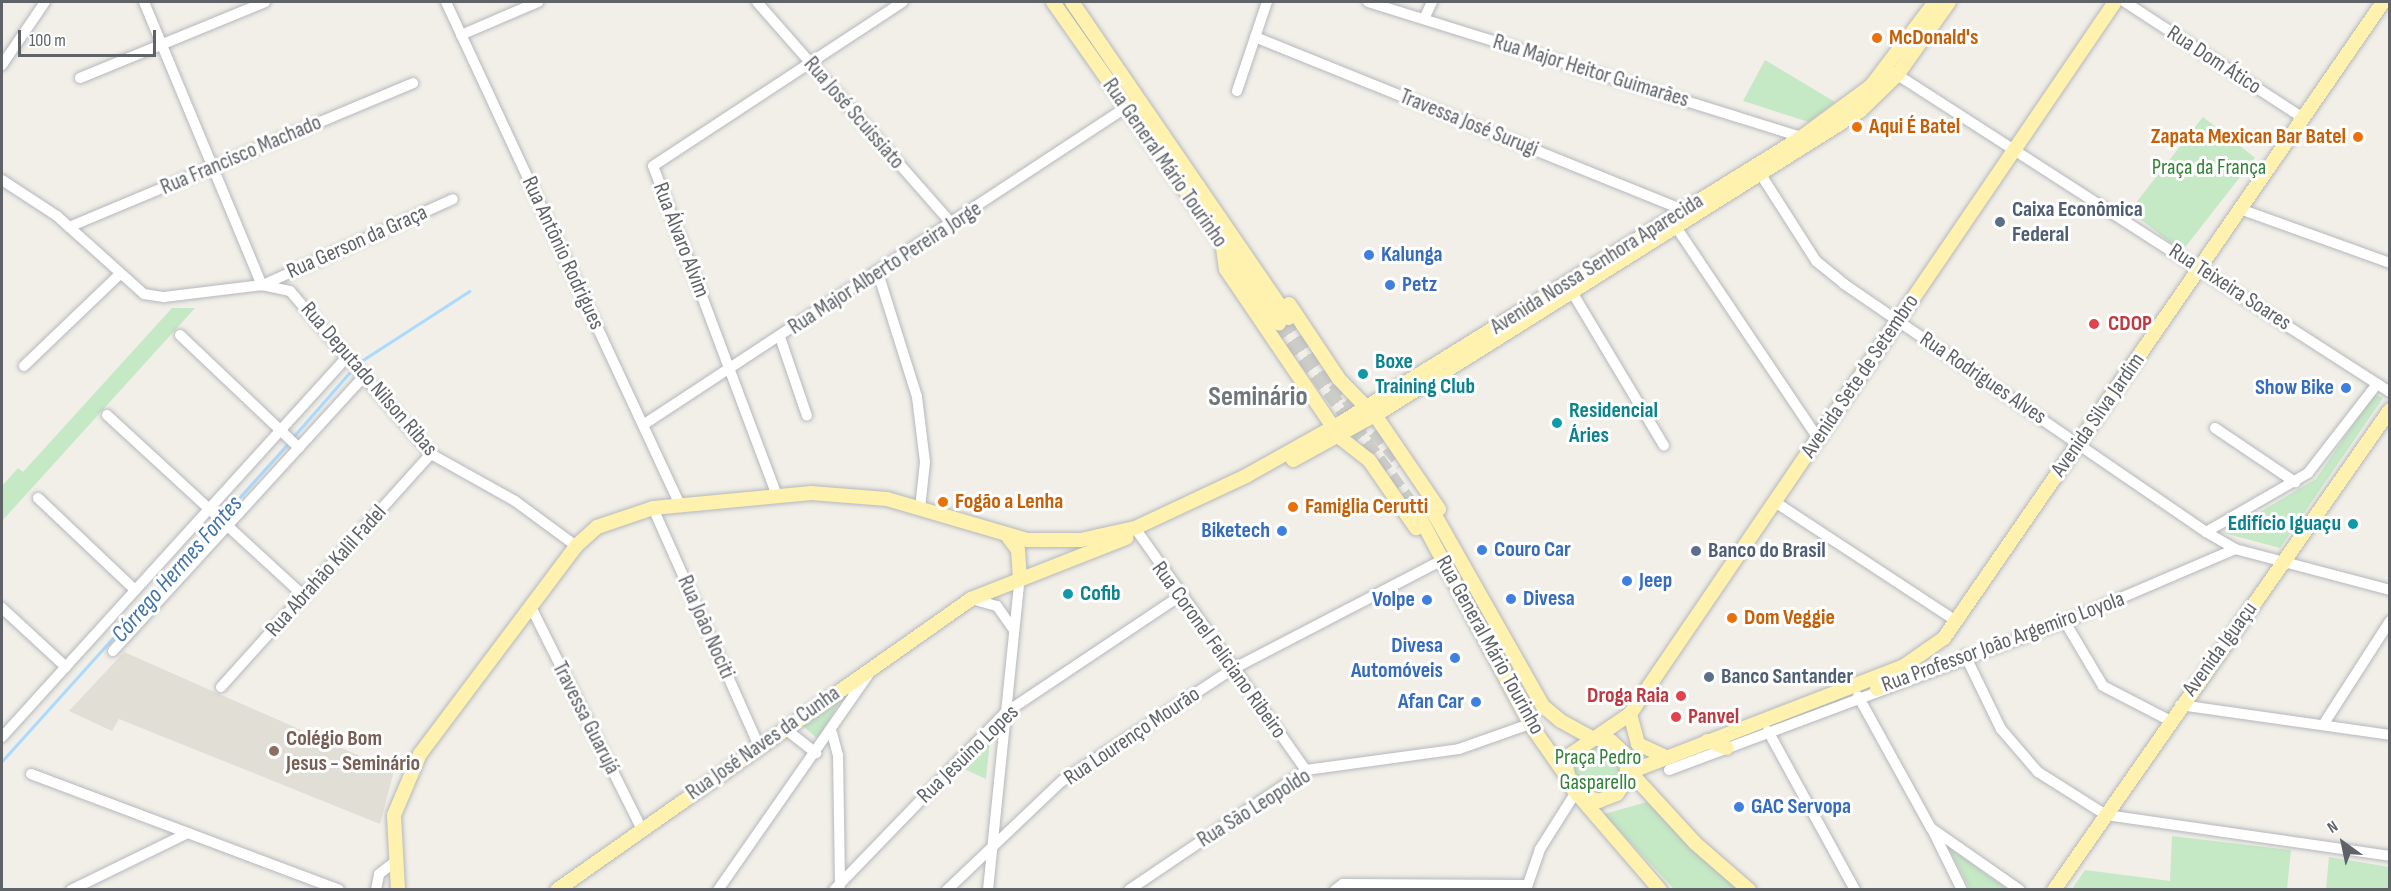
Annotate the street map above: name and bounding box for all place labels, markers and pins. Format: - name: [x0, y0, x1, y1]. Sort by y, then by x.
- place label: McDonald's: [1889, 25, 1978, 51]
- marker: McDonald's: [1870, 31, 1884, 45]
- place label: Aqui É Batel: [1869, 114, 1960, 140]
- marker: Aqui É Batel: [1850, 120, 1864, 134]
- place label: Zapata Mexican Bar Batel: [2151, 124, 2346, 150]
- marker: Zapata Mexican Bar Batel: [2351, 130, 2365, 144]
- place label: Caixa Econômica Federal: [2012, 196, 2143, 248]
- marker: Caixa Econômica Federal: [1993, 215, 2007, 229]
- place label: Kalunga: [1381, 242, 1443, 268]
- marker: Kalunga: [1362, 248, 1376, 262]
- place label: Petz: [1402, 272, 1437, 298]
- marker: Petz: [1383, 278, 1397, 292]
- place label: CDOP: [2108, 311, 2152, 337]
- marker: CDOP: [2085, 315, 2103, 333]
- place label: Boxe Training Club: [1375, 348, 1475, 400]
- marker: Boxe Training Club: [1356, 367, 1370, 381]
- place label: Show Bike: [2255, 375, 2334, 401]
- marker: Show Bike: [2339, 381, 2353, 395]
- place label: Residencial Áries: [1569, 397, 1658, 448]
- marker: Residencial Áries: [1550, 416, 1564, 430]
- place label: Fogão a Lenha: [955, 489, 1063, 515]
- place label: Famiglia Cerutti: [1305, 494, 1428, 520]
- marker: Fogão a Lenha: [936, 495, 950, 509]
- marker: Famiglia Cerutti: [1286, 500, 1300, 514]
- place label: Edifício Iguaçu: [2228, 511, 2341, 537]
- marker: Edifício Iguaçu: [2346, 517, 2360, 531]
- place label: Biketech: [1201, 518, 1270, 544]
- marker: Biketech: [1275, 524, 1289, 538]
- place label: Couro Car: [1494, 537, 1571, 563]
- place label: Banco do Brasil: [1708, 538, 1826, 564]
- marker: Couro Car: [1475, 543, 1489, 557]
- marker: Banco do Brasil: [1689, 544, 1703, 558]
- place label: Jeep: [1639, 568, 1672, 594]
- marker: Jeep: [1620, 574, 1634, 588]
- place label: Cofib: [1080, 581, 1120, 607]
- place label: Divesa: [1523, 586, 1575, 612]
- marker: Cofib: [1061, 587, 1075, 601]
- place label: Volpe: [1372, 587, 1415, 613]
- marker: Divesa: [1504, 592, 1518, 606]
- marker: Volpe: [1420, 593, 1434, 607]
- place label: Dom Veggie: [1744, 605, 1835, 631]
- marker: Dom Veggie: [1725, 611, 1739, 625]
- place label: Divesa Automóveis: [1351, 632, 1443, 684]
- marker: Divesa Automóveis: [1448, 651, 1462, 665]
- place label: Banco Santander: [1721, 664, 1853, 690]
- marker: Banco Santander: [1702, 670, 1716, 684]
- place label: Droga Raia: [1587, 683, 1669, 709]
- place label: Afan Car: [1398, 689, 1464, 715]
- marker: Droga Raia: [1674, 689, 1688, 703]
- marker: Afan Car: [1469, 695, 1483, 709]
- place label: Panvel: [1688, 704, 1739, 730]
- marker: Panvel: [1669, 710, 1683, 724]
- place label: Colégio Bom Jesus - Seminário: [286, 725, 420, 776]
- marker: Colégio Bom Jesus - Seminário: [267, 744, 281, 758]
- place label: GAC Servopa: [1751, 794, 1851, 820]
- marker: GAC Servopa: [1732, 800, 1746, 814]

